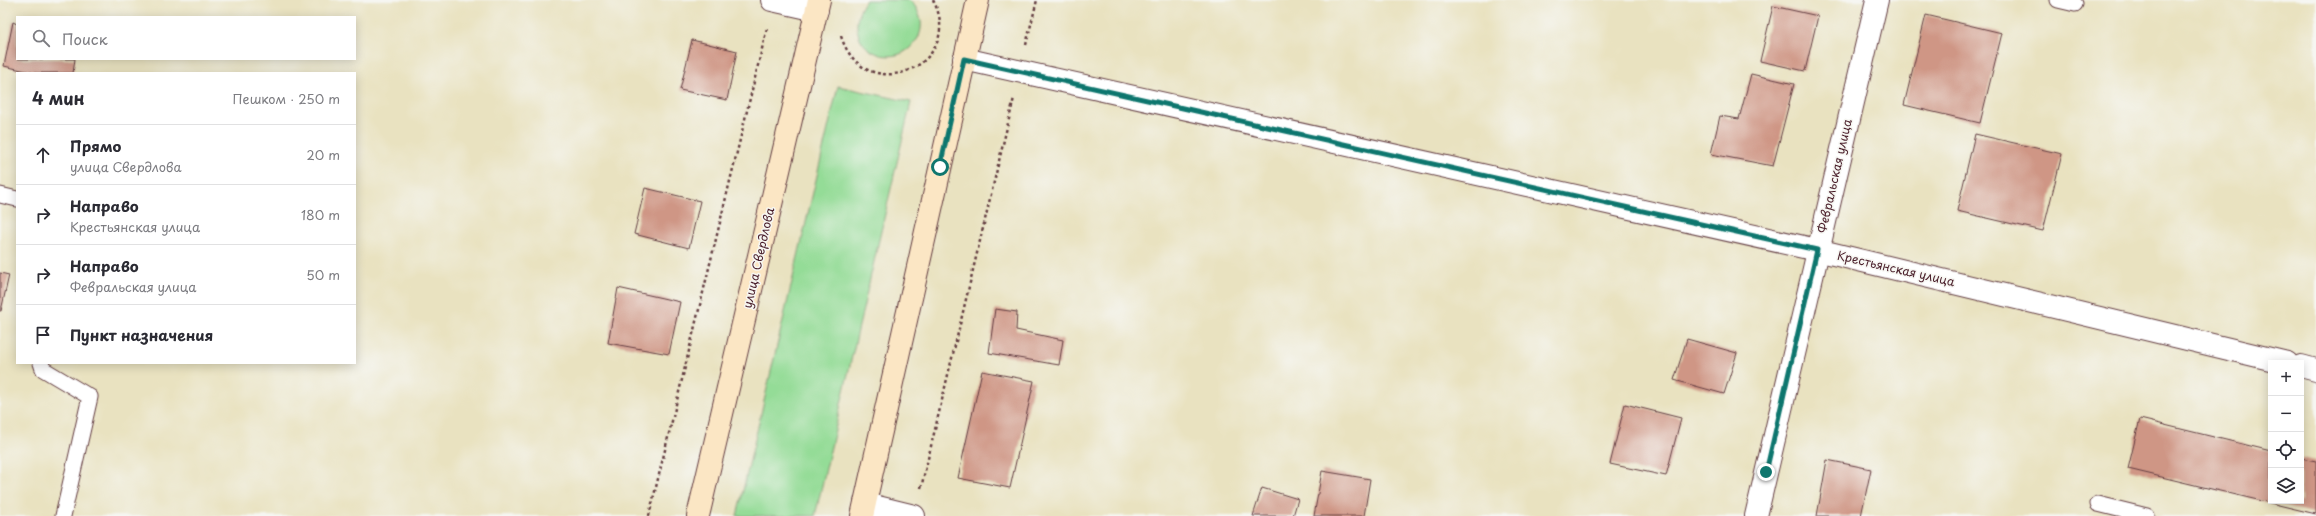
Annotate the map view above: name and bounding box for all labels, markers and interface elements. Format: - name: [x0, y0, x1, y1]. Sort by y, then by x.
- search box: [16, 16, 356, 60]
- icon: search: [30, 27, 52, 49]
- text: Поиск: [62, 27, 108, 50]
- text: 4 мин: [32, 85, 85, 111]
- text: Пешком · 250 m: [233, 89, 340, 108]
- street label: Февральская улица: [1812, 116, 1856, 235]
- text: Прямо: [70, 134, 121, 157]
- icon: ahead: [32, 144, 54, 166]
- text: 20 m: [306, 145, 340, 164]
- text: улица Свердлова: [70, 157, 182, 176]
- route start: [931, 158, 949, 176]
- text: Направо: [70, 194, 139, 217]
- icon: right: [32, 204, 54, 226]
- text: 180 m: [301, 205, 340, 224]
- street label: улица Свердлова: [738, 205, 779, 310]
- text: Крестьянская улица: [70, 217, 200, 236]
- street label: Крестьянская улица: [1836, 246, 1957, 290]
- text: Направо: [70, 254, 139, 277]
- icon: right: [32, 264, 54, 286]
- text: 50 m: [306, 265, 340, 284]
- text: Февральская улица: [70, 277, 196, 296]
- text: Пункт назначения: [70, 323, 213, 346]
- icon: arrive: [32, 324, 54, 346]
- map controls: [2268, 360, 2304, 504]
- button: +: [2268, 360, 2304, 396]
- button: −: [2268, 396, 2304, 432]
- button: locate: [2268, 432, 2304, 468]
- route end: [1757, 463, 1775, 481]
- button: layers: [2268, 468, 2304, 504]

